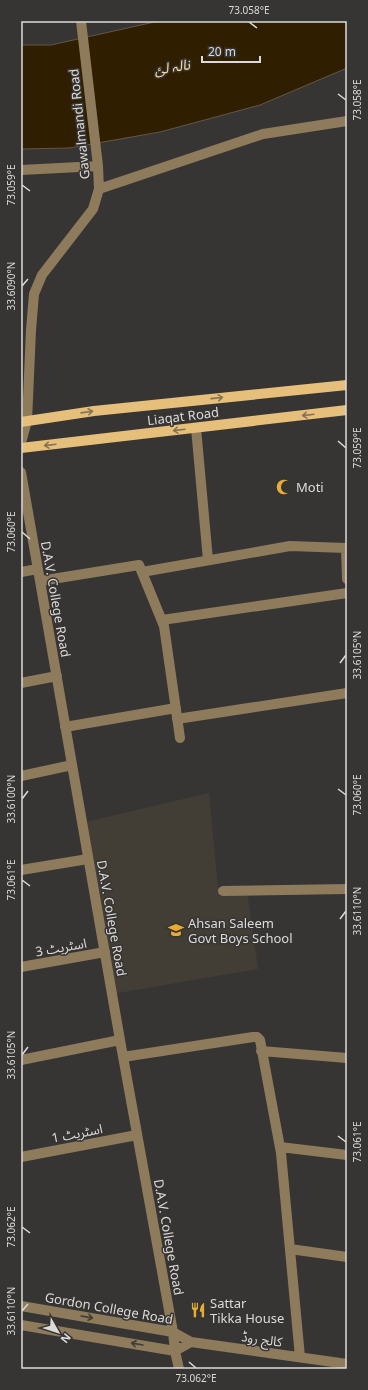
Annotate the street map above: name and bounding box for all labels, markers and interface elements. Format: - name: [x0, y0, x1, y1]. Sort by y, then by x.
- text: 73.058°E: [228, 3, 270, 17]
- scale bar: [202, 38, 260, 64]
- text: 20 m: [208, 43, 236, 60]
- water label: نالہ لئ: [153, 54, 192, 79]
- street label: Gawalmandi Road: [64, 68, 94, 180]
- text: 73.058°E: [350, 79, 364, 121]
- text: 73.059°E: [4, 164, 18, 206]
- text: 33.6090°N: [4, 262, 18, 310]
- one-way arrow: [210, 395, 223, 402]
- street label: Liaqat Road: [146, 403, 220, 429]
- one-way arrow: [80, 408, 93, 416]
- one-way arrow: [302, 411, 315, 418]
- one-way arrow: [173, 426, 186, 433]
- text: 73.059°E: [350, 427, 364, 469]
- one-way arrow: [44, 441, 57, 448]
- mosque icon: Moti: [275, 478, 293, 496]
- place label: Moti: [296, 478, 324, 496]
- text: 73.060°E: [4, 511, 18, 553]
- street label: D.A.V. College Road: [37, 540, 75, 658]
- text: 33.6105°N: [350, 631, 364, 679]
- text: 73.060°E: [350, 774, 364, 816]
- text: 33.6100°N: [4, 775, 18, 823]
- text: 73.061°E: [4, 859, 18, 901]
- street label: D.A.V. College Road: [93, 859, 131, 977]
- text: 33.6110°N: [350, 887, 364, 935]
- place label: Ahsan Saleem Govt Boys School: [188, 914, 293, 947]
- school or university icon: Ahsan Saleem Govt Boys School: [167, 921, 185, 939]
- street label: اسٹریٹ 3: [34, 934, 88, 960]
- text: 33.6105°N: [4, 1031, 18, 1079]
- street label: اسٹریٹ 1: [50, 1119, 104, 1147]
- text: 73.061°E: [350, 1121, 364, 1163]
- street label: D.A.V. College Road: [150, 1178, 188, 1296]
- text: 73.062°E: [4, 1206, 18, 1248]
- text: 33.6110°N: [4, 1287, 18, 1335]
- street label: Gordon College Road: [44, 1288, 174, 1328]
- place label: Sattar Tikka House: [210, 1294, 284, 1327]
- restaurant icon: Sattar Tikka House: [189, 1301, 207, 1319]
- north arrow: [38, 1312, 78, 1352]
- one-way arrow: [80, 1313, 93, 1321]
- street label: کالج روڈ: [240, 1327, 284, 1353]
- text: N: [58, 1330, 75, 1347]
- one-way arrow: [131, 1340, 144, 1348]
- text: 73.062°E: [175, 1371, 217, 1385]

